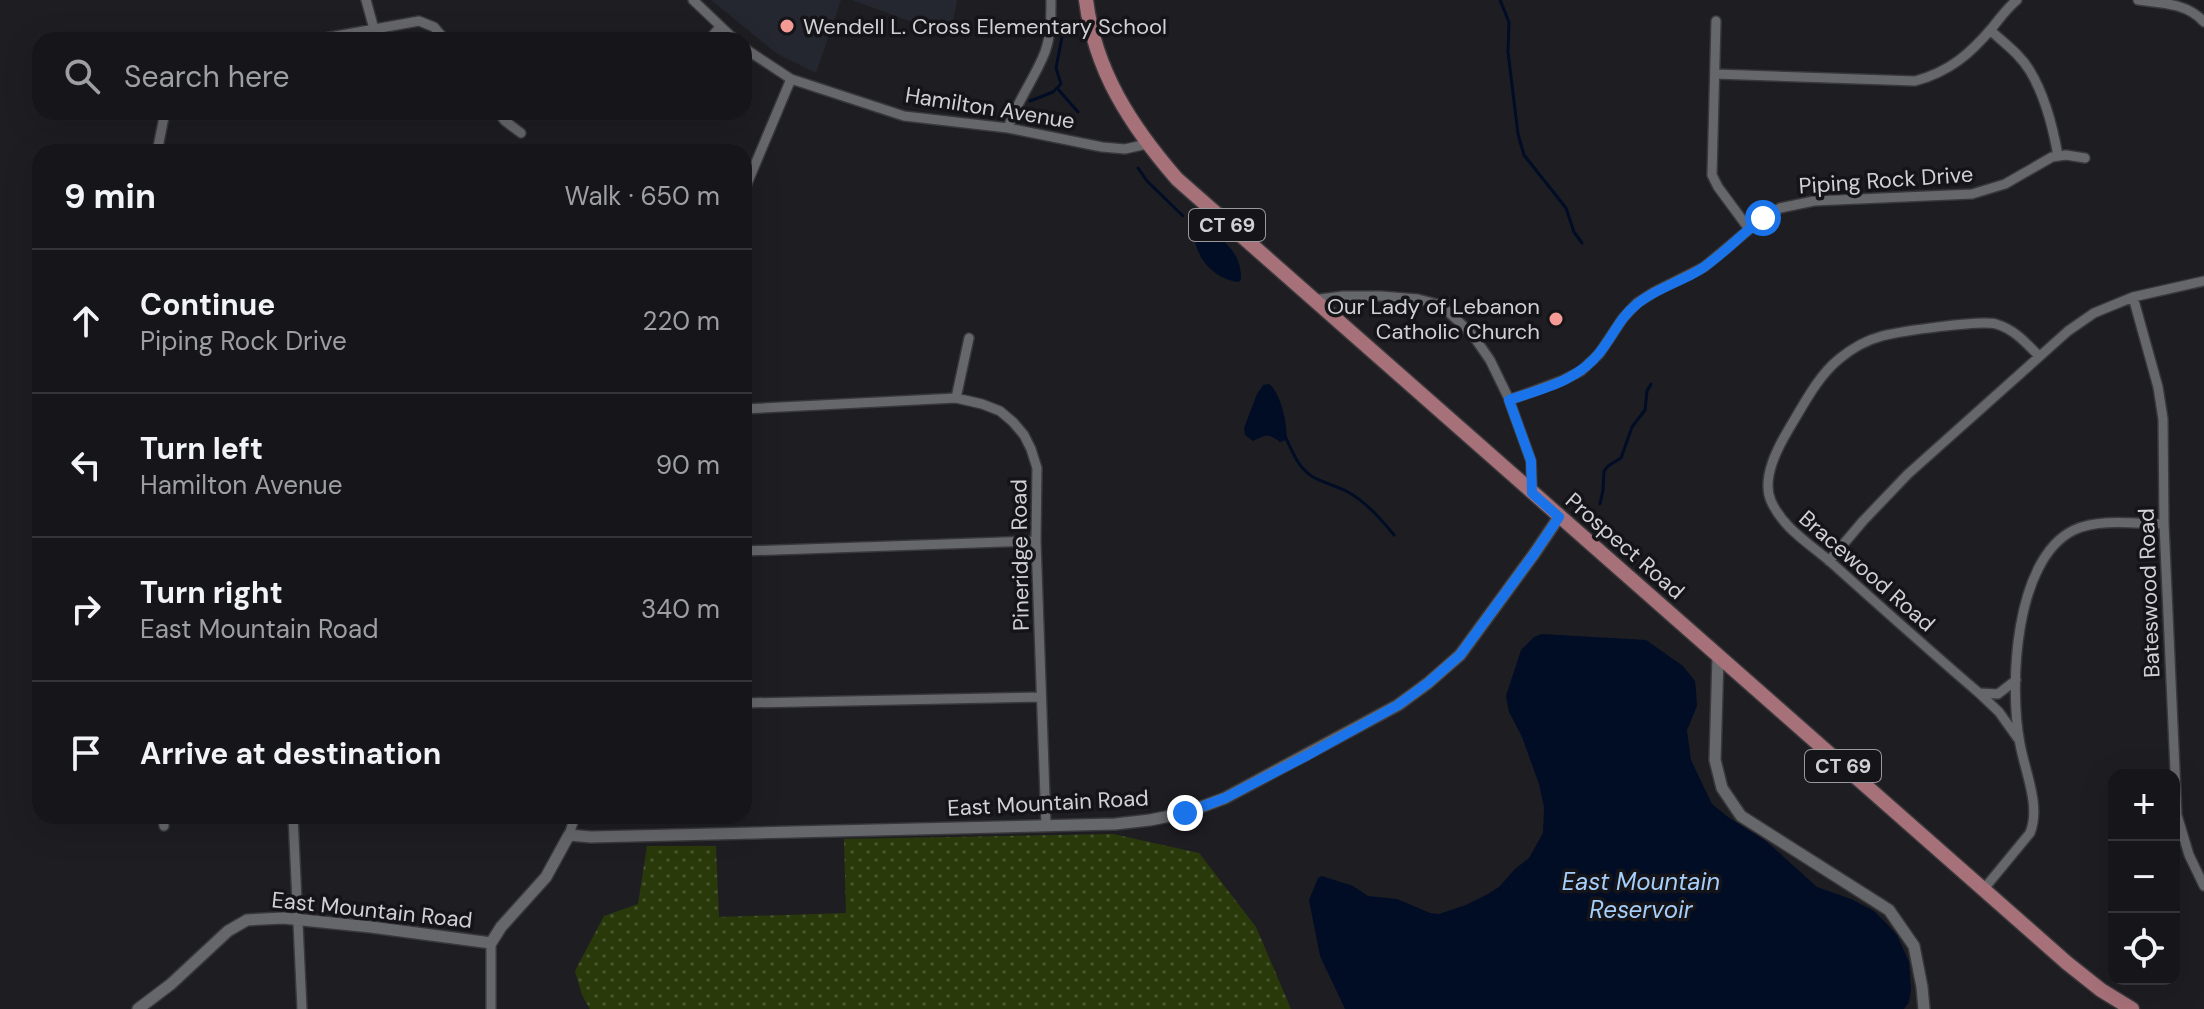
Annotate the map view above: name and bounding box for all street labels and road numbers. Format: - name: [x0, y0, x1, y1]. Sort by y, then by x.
- street label: Hamilton Avenue: [903, 80, 1077, 136]
- street label: Piping Rock Drive: [1798, 159, 1974, 201]
- road number: CT 69: [1189, 209, 1265, 241]
- street label: Pineridge Road: [1004, 479, 1036, 631]
- street label: Prospect Road: [1559, 486, 1691, 606]
- street label: Bracewood Road: [1793, 504, 1941, 638]
- street label: Bateswood Road: [2132, 508, 2166, 678]
- road number: CT 69: [1805, 750, 1881, 782]
- street label: East Mountain Road: [946, 783, 1150, 823]
- street label: East Mountain Road: [270, 885, 474, 935]

